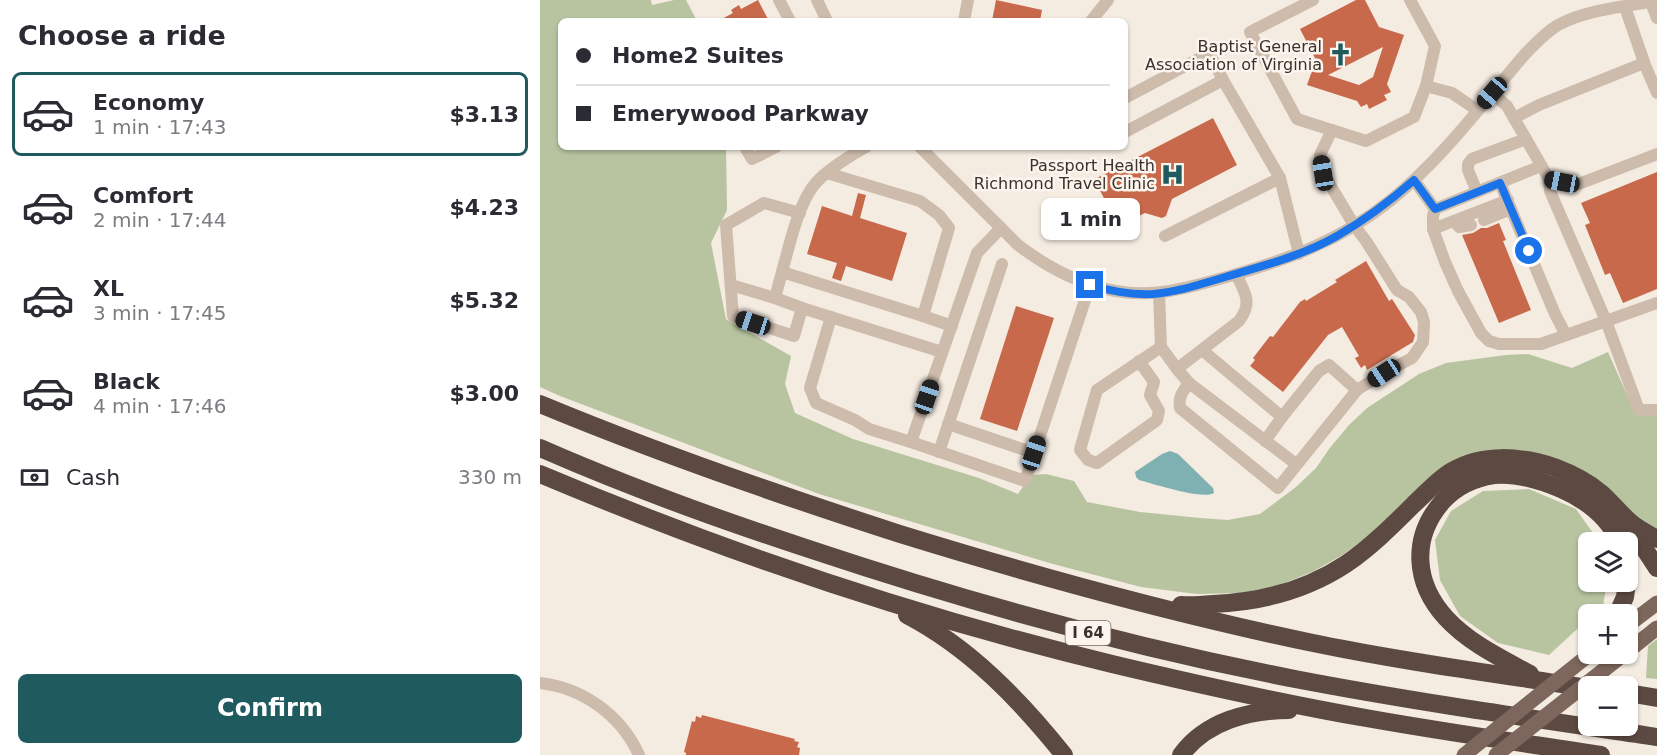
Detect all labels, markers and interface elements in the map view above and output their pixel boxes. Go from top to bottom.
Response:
text: Choose a ride [18,20,226,51]
place label: Baptist General Association of Virginia [1145,37,1322,74]
church icon: Baptist General Association of Virginia [1327,42,1353,68]
text: Home2 Suites [612,43,784,68]
car [1473,74,1511,112]
icon: car [21,87,75,141]
text: Economy [93,90,204,115]
text: Emerywood Parkway [612,101,869,126]
text: $3.13 [449,102,519,127]
text: 1 min · 17:43 [93,115,227,139]
car [1311,154,1335,192]
place label: Passport Health Richmond Travel Clinic [974,156,1155,193]
hospital icon: Passport Health Richmond Travel Clinic [1160,161,1186,187]
car [1543,170,1581,194]
icon: car [21,180,75,234]
text: Comfort [93,183,193,208]
text: $4.23 [449,195,519,220]
callout: 1 min [1040,198,1140,240]
text: 1 min [1059,207,1122,231]
text: 2 min · 17:44 [93,208,227,232]
route start [1515,237,1542,264]
route end [1076,271,1103,298]
icon: car [21,273,75,327]
text: XL [93,276,124,301]
text: $5.32 [449,288,519,313]
text: 3 min · 17:45 [93,301,227,325]
car [733,309,773,337]
car [1364,356,1404,390]
icon: car [21,366,75,420]
text: Black [93,369,160,394]
car [913,377,941,417]
text: $3.00 [449,381,519,406]
text: 4 min · 17:46 [93,394,227,418]
car [1020,433,1048,473]
icon: cash [18,461,51,494]
text: Cash [66,465,120,490]
text: 330 m [458,465,522,489]
map controls [1578,532,1638,736]
button: layers [1578,532,1638,592]
button: + [1578,604,1638,664]
road number: I 64 [1066,621,1110,645]
button: Confirm [18,674,522,743]
button: − [1578,676,1638,736]

